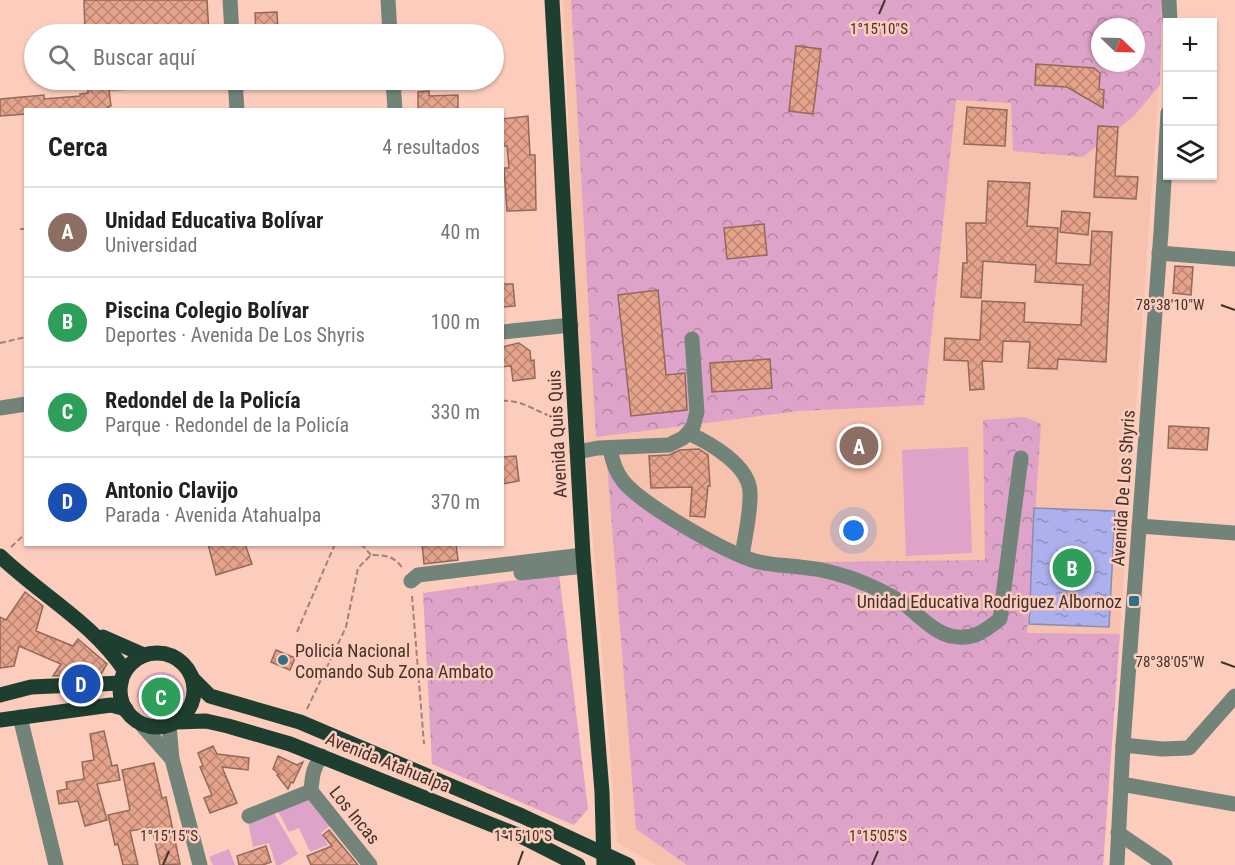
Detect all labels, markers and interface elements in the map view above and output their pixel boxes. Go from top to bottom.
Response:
north arrow [1091,18,1145,72]
map controls [1163,18,1217,180]
button: + [1163,18,1217,72]
text: 1°15'10"S [850,20,908,38]
search box [24,24,504,90]
icon: search [45,41,78,74]
text: Buscar aquí [93,45,196,70]
button: − [1163,72,1217,126]
button: layers [1163,126,1217,180]
text: Cerca [48,132,108,162]
text: 4 resultados [382,135,480,159]
text: Unidad Educativa Bolívar [105,208,323,233]
text: A [62,220,73,244]
text: 40 m [441,220,480,244]
text: Universidad [105,233,198,257]
text: 78°38'10"W [1136,296,1205,314]
text: Piscina Colegio Bolívar [105,298,309,323]
text: B [62,310,73,334]
text: 100 m [431,310,480,334]
text: Deportes · Avenida De Los Shyris [105,323,365,347]
street label: Avenida Quis Quis [543,369,571,499]
text: Redondel de la Policía [105,388,301,413]
text: C [62,400,73,424]
text: 330 m [431,400,480,424]
street label: Avenida De Los Shyris [1107,409,1139,567]
text: Parque · Redondel de la Policía [105,413,349,437]
pin: A [840,424,878,468]
text: Antonio Clavijo [105,478,238,503]
text: D [62,490,73,514]
text: 370 m [431,490,480,514]
text: Parada · Avenida Atahualpa [105,503,321,527]
your location [839,516,868,545]
pin: B [1052,546,1092,590]
place label: Unidad Educativa Rodriguez Albornoz [857,591,1122,612]
marker: Unidad Educativa Rodriguez Albornoz [1127,594,1141,608]
place label: Policia Nacional Comando Sub Zona Ambato [295,640,494,682]
marker: Policia Nacional Comando Sub Zona Ambato [276,653,290,667]
text: 78°38'05"W [1136,653,1205,671]
pin: D [62,662,100,706]
pin: C [142,674,180,720]
street label: Avenida Atahualpa [323,727,453,797]
street label: Los Incas [325,782,385,848]
text: 1°15'15"S [140,827,198,845]
text: 1°15'10"S [494,827,552,845]
text: 1°15'05"S [849,827,907,845]

